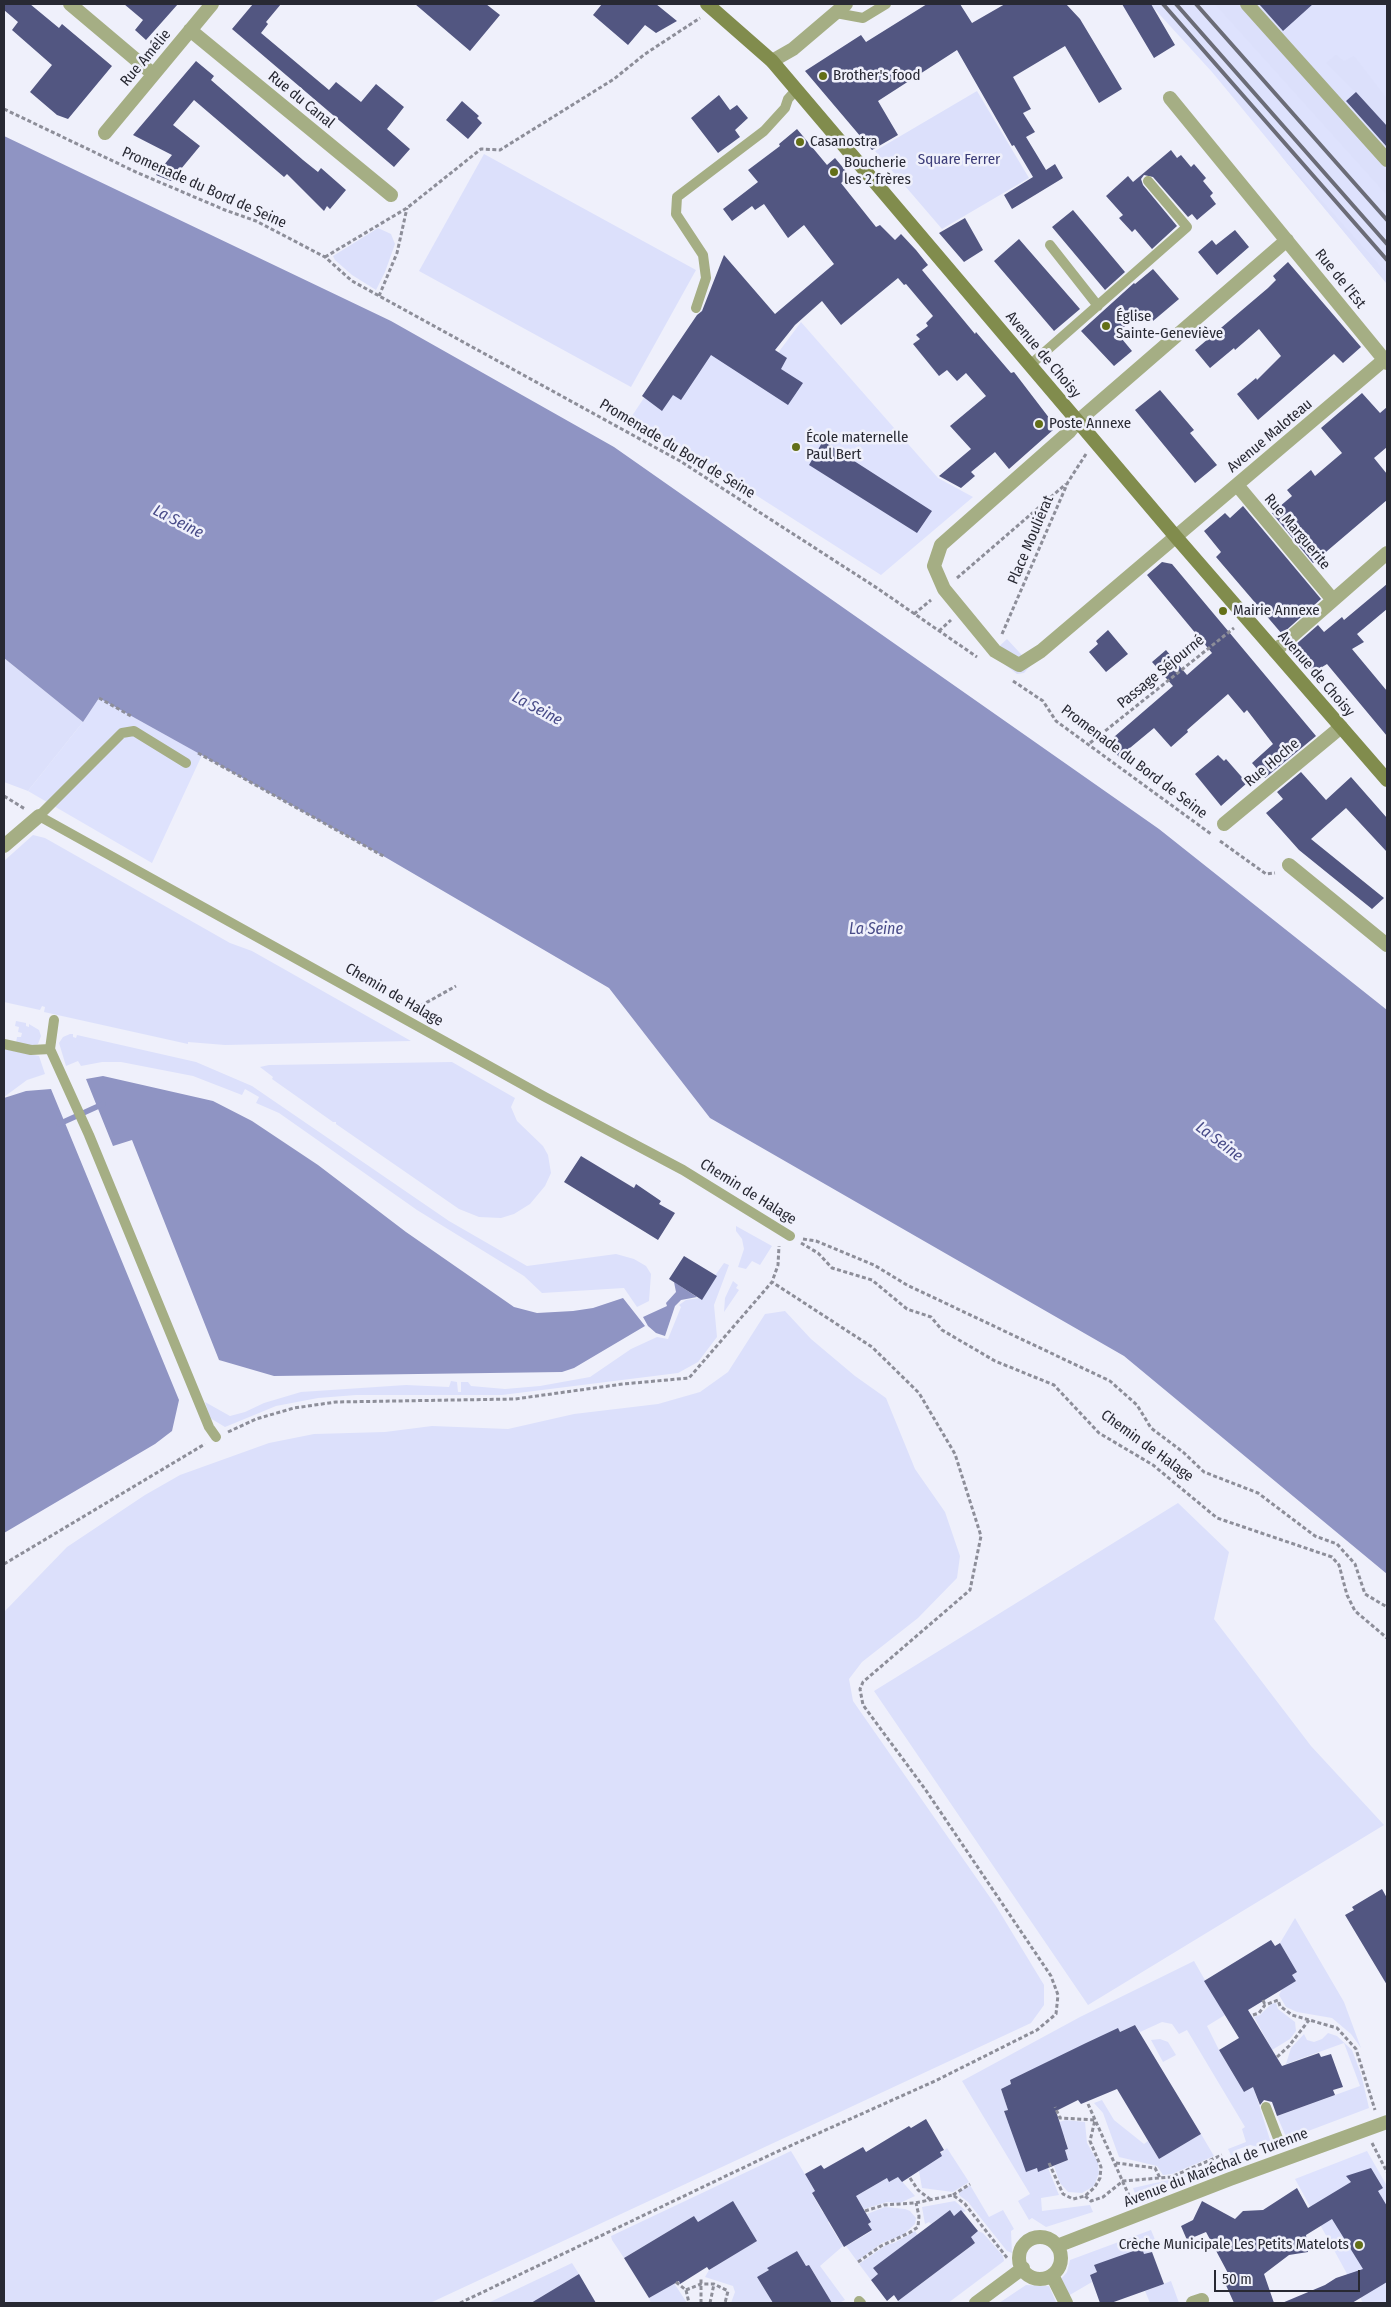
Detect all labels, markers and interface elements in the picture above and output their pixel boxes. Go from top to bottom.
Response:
street label: Rue Amélie [117,26,175,90]
place label: Brother's food [833,67,920,85]
street label: Rue du Canal [264,68,338,132]
marker: Brother's food [817,70,829,82]
place label: Casanostra [810,133,878,151]
marker: Casanostra [794,136,806,148]
street label: Promenade du Bord de Seine [119,144,289,232]
park label: Square Ferrer [918,151,1000,169]
place label: Boucherie les 2 frères [844,154,911,189]
marker: Boucherie les 2 frères [828,166,840,178]
street label: Rue de l'Est [1311,246,1369,312]
street label: Avenue de Choisy [1002,308,1084,402]
place label: Église Sainte-Geneviève [1116,308,1223,343]
marker: Église Sainte-Geneviève [1100,320,1112,332]
street label: Promenade du Bord de Seine [596,395,758,503]
street label: Avenue Maloteau [1224,395,1316,477]
place label: Poste Annexe [1049,415,1131,433]
marker: Poste Annexe [1033,418,1045,430]
place label: École maternelle Paul Bert [806,429,908,464]
marker: École maternelle Paul Bert [790,441,802,453]
street label: Rue Marguerite [1260,490,1334,574]
street label: Place Mouliérat [1004,493,1058,587]
water label: La Seine [150,501,206,543]
place label: Mairie Annexe [1233,602,1320,620]
marker: Mairie Annexe [1217,605,1229,617]
street label: Avenue de Choisy [1274,628,1358,720]
street label: Passage Séjourné [1114,631,1208,713]
water label: La Seine [509,688,565,730]
street label: Promenade du Bord de Seine [1057,701,1211,823]
street label: Rue Hoche [1241,735,1303,791]
water label: La Seine [849,920,903,940]
street label: Chemin de Halage [342,960,446,1030]
water label: La Seine [1192,1118,1246,1166]
street label: Chemin de Halage [697,1155,799,1229]
street label: Chemin de Halage [1097,1406,1197,1486]
street label: Avenue du Maréchal de Turenne [1121,2125,1311,2211]
place label: Crèche Municipale Les Petits Matelots [1119,2236,1349,2254]
marker: Crèche Municipale Les Petits Matelots [1353,2239,1365,2251]
scale bar [1216,2260,1362,2292]
text: 50 m [1222,2270,1252,2288]

